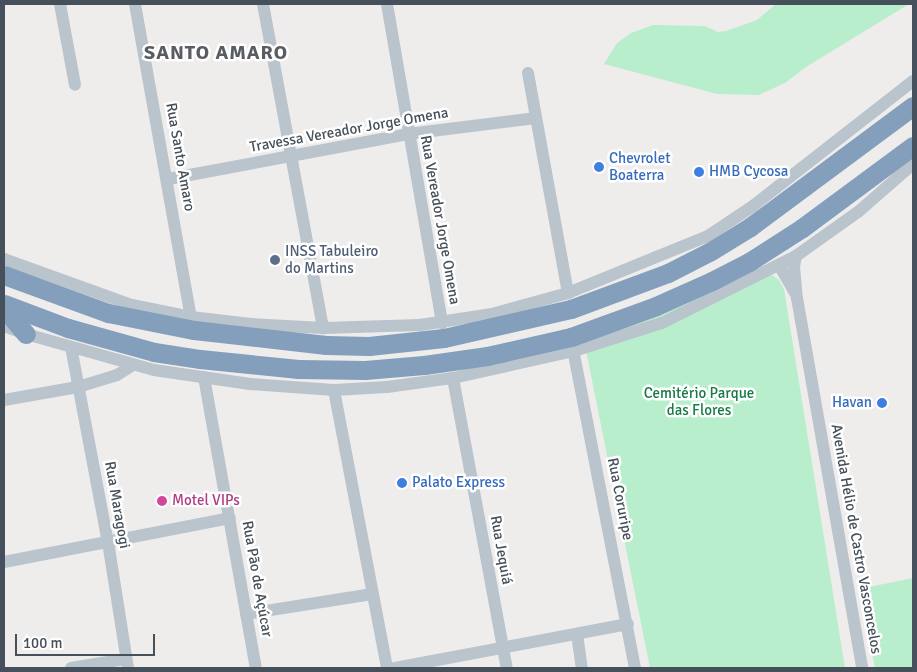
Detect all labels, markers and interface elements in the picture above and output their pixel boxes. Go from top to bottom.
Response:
district label: SANTO AMARO [143,40,289,64]
street label: Rua Santo Amaro [162,101,198,213]
street label: Travessa Vereador Jorge Omena [248,104,450,156]
street label: Rua Vereador Jorge Omena [416,134,464,306]
place label: Chevrolet Boaterra [609,149,670,184]
marker: Chevrolet Boaterra [593,161,605,173]
place label: HMB Cycosa [709,163,788,181]
marker: HMB Cycosa [693,166,705,178]
place label: INSS Tabuleiro do Martins [285,242,378,277]
marker: INSS Tabuleiro do Martins [269,254,281,266]
park label: Cemitério Parque das Flores [644,384,754,419]
place label: Havan [832,394,872,412]
marker: Havan [876,397,888,409]
street label: Avenida Hélio de Castro Vasconcelos [827,423,885,655]
street label: Rua Coruripe [603,456,637,542]
street label: Rua Maragogi [100,460,134,550]
place label: Palato Express [412,474,505,492]
marker: Palato Express [396,477,408,489]
place label: Motel VIPs [172,492,240,510]
marker: Motel VIPs [156,495,168,507]
street label: Rua Jequiá [486,514,516,586]
street label: Rua Pão de Açúcar [238,519,276,639]
scale bar [18,624,158,656]
text: 100 m [23,634,63,652]

